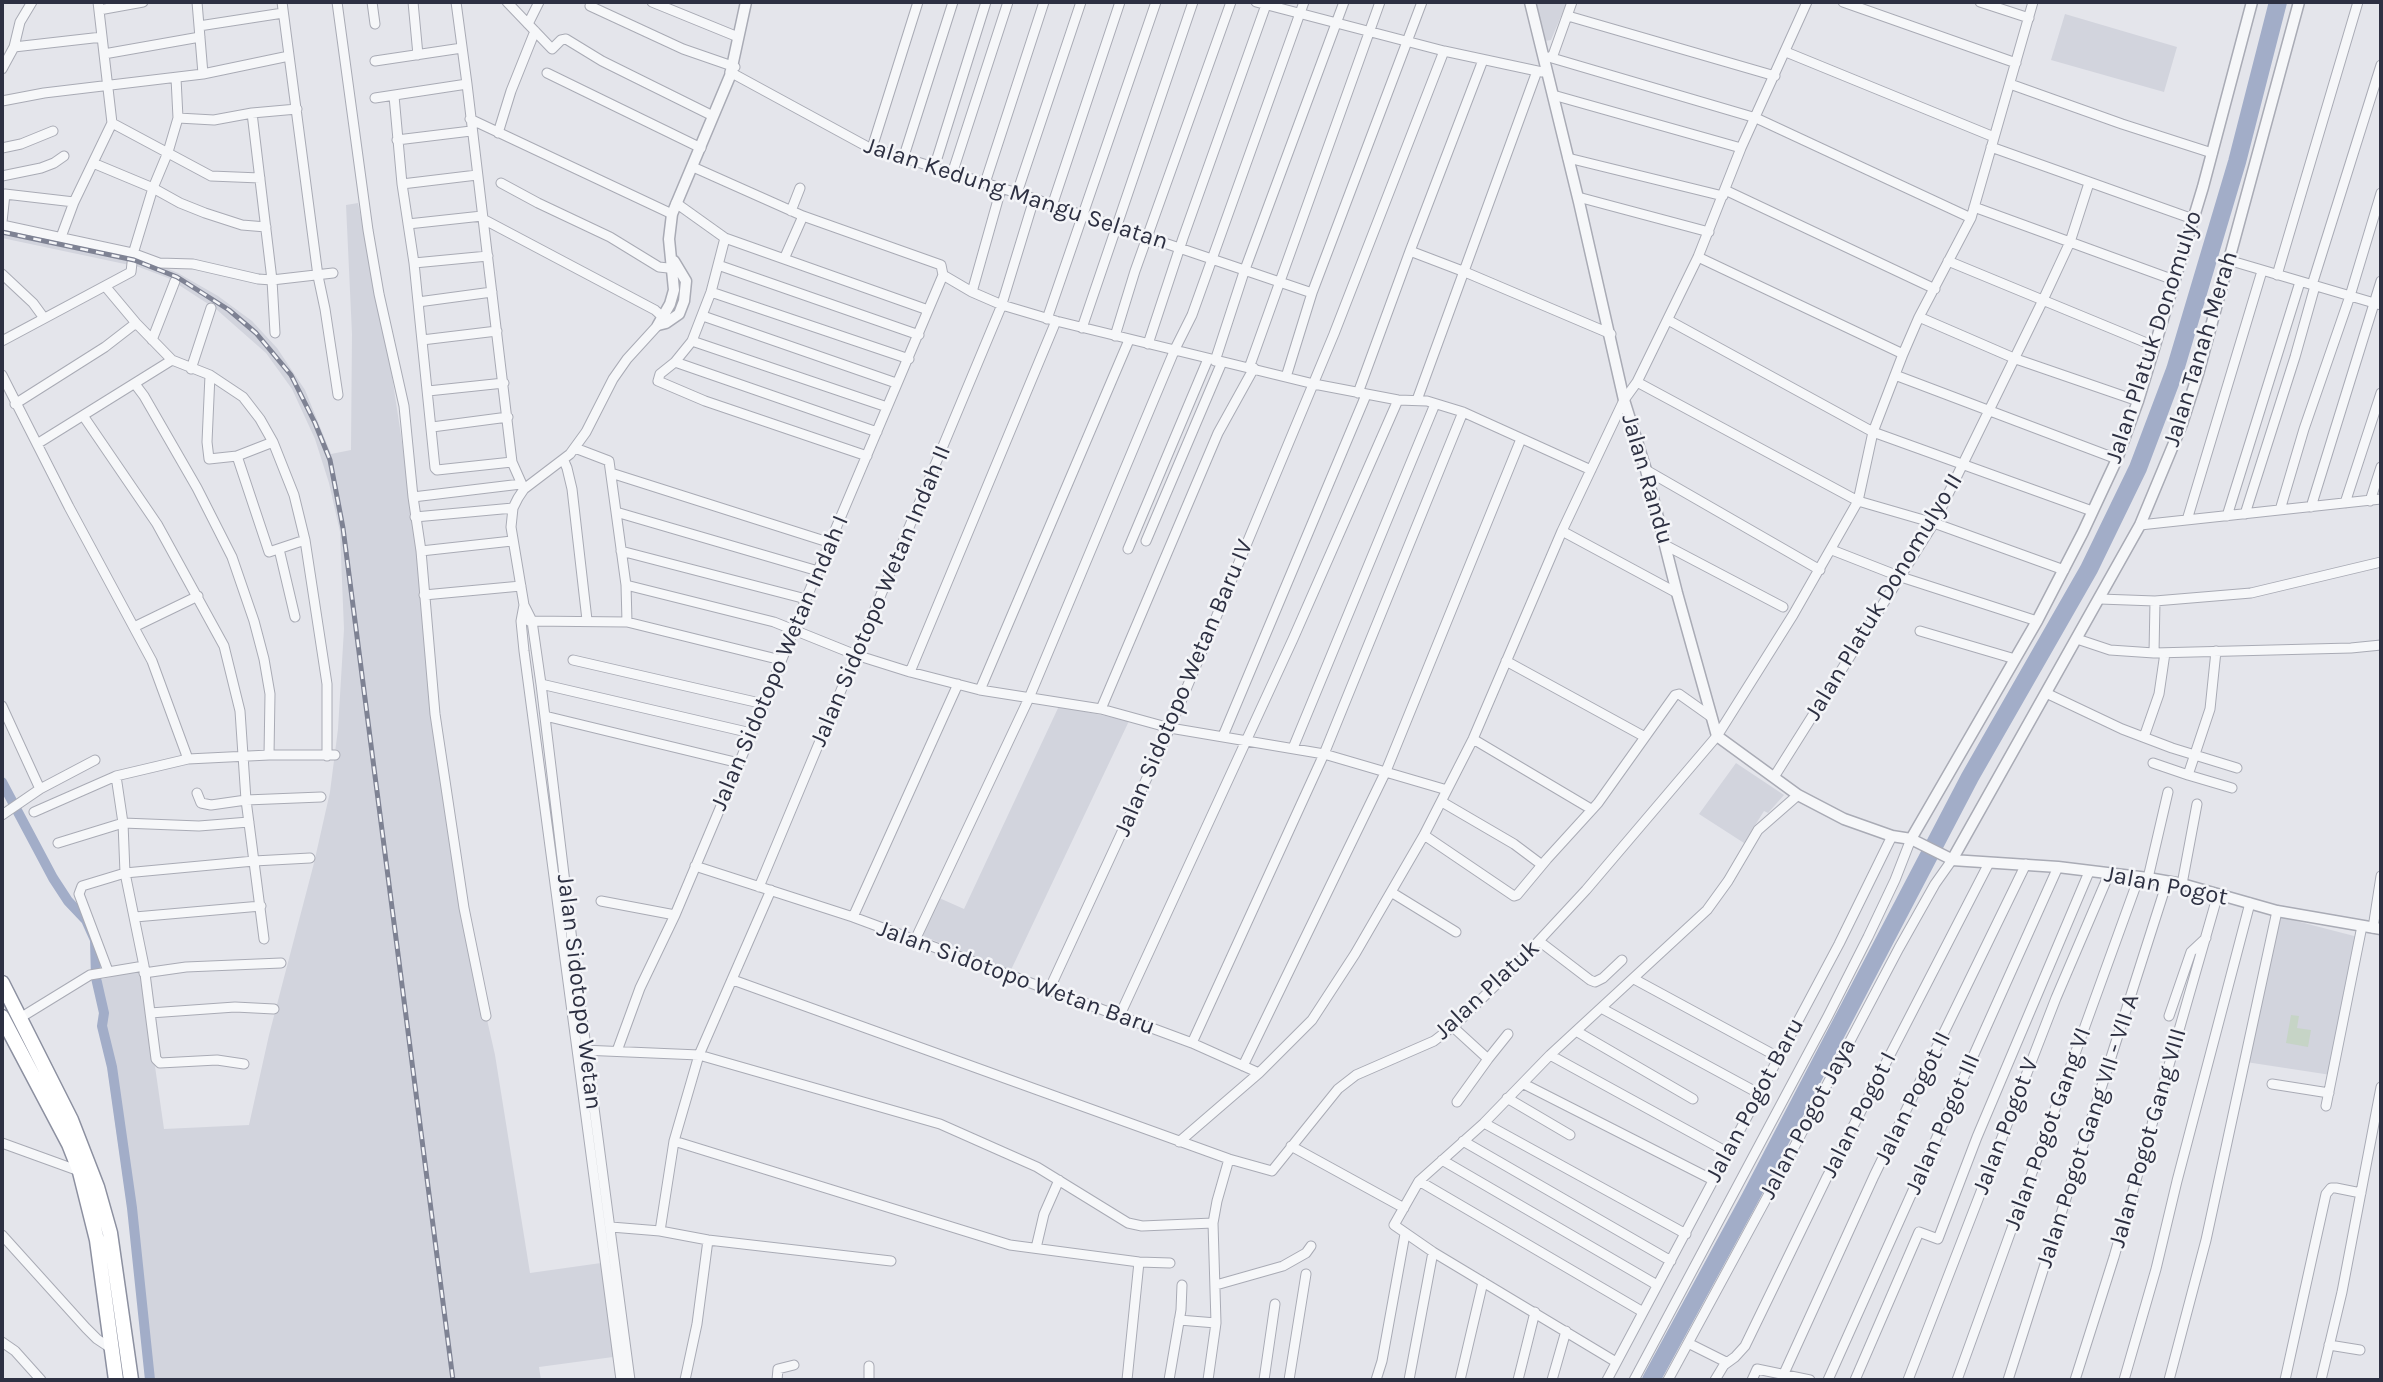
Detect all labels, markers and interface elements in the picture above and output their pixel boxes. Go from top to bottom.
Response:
street label: Jalan Kedung Mangu Selatan [860,131,1172,257]
street label: Jalan Platuk Donomulyo [2100,207,2208,467]
street label: Jalan Tanah Merah [2158,248,2244,450]
street label: Jalan Randu [1615,411,1679,547]
street label: Jalan Sidotopo Wetan Indah II [804,441,958,751]
street label: Jalan Platuk Donomulyo II [1799,468,1969,726]
street label: Jalan Sidotopo Wetan Indah I [705,511,855,815]
street label: Jalan Sidotopo Wetan Baru IV [1108,535,1260,841]
street label: Jalan Pogot [2102,860,2230,912]
street label: Jalan Sidotopo Wetan [550,873,608,1111]
street label: Jalan Sidotopo Wetan Baru [873,914,1159,1042]
street label: Jalan Platuk [1428,934,1546,1046]
street label: Jalan Pogot Gang VII - VII A [2030,990,2146,1272]
street label: Jalan Pogot Baru [1700,1013,1810,1187]
street label: Jalan Pogot Gang VI [1998,1024,2098,1234]
street label: Jalan Pogot Gang VIII [2103,1025,2193,1251]
street label: Jalan Pogot II [1868,1027,1958,1169]
street label: Jalan Pogot Jaya [1753,1034,1863,1204]
street label: Jalan Pogot I [1815,1047,1903,1183]
street label: Jalan Pogot III [1899,1049,1987,1199]
street label: Jalan Pogot V [1967,1053,2045,1199]

